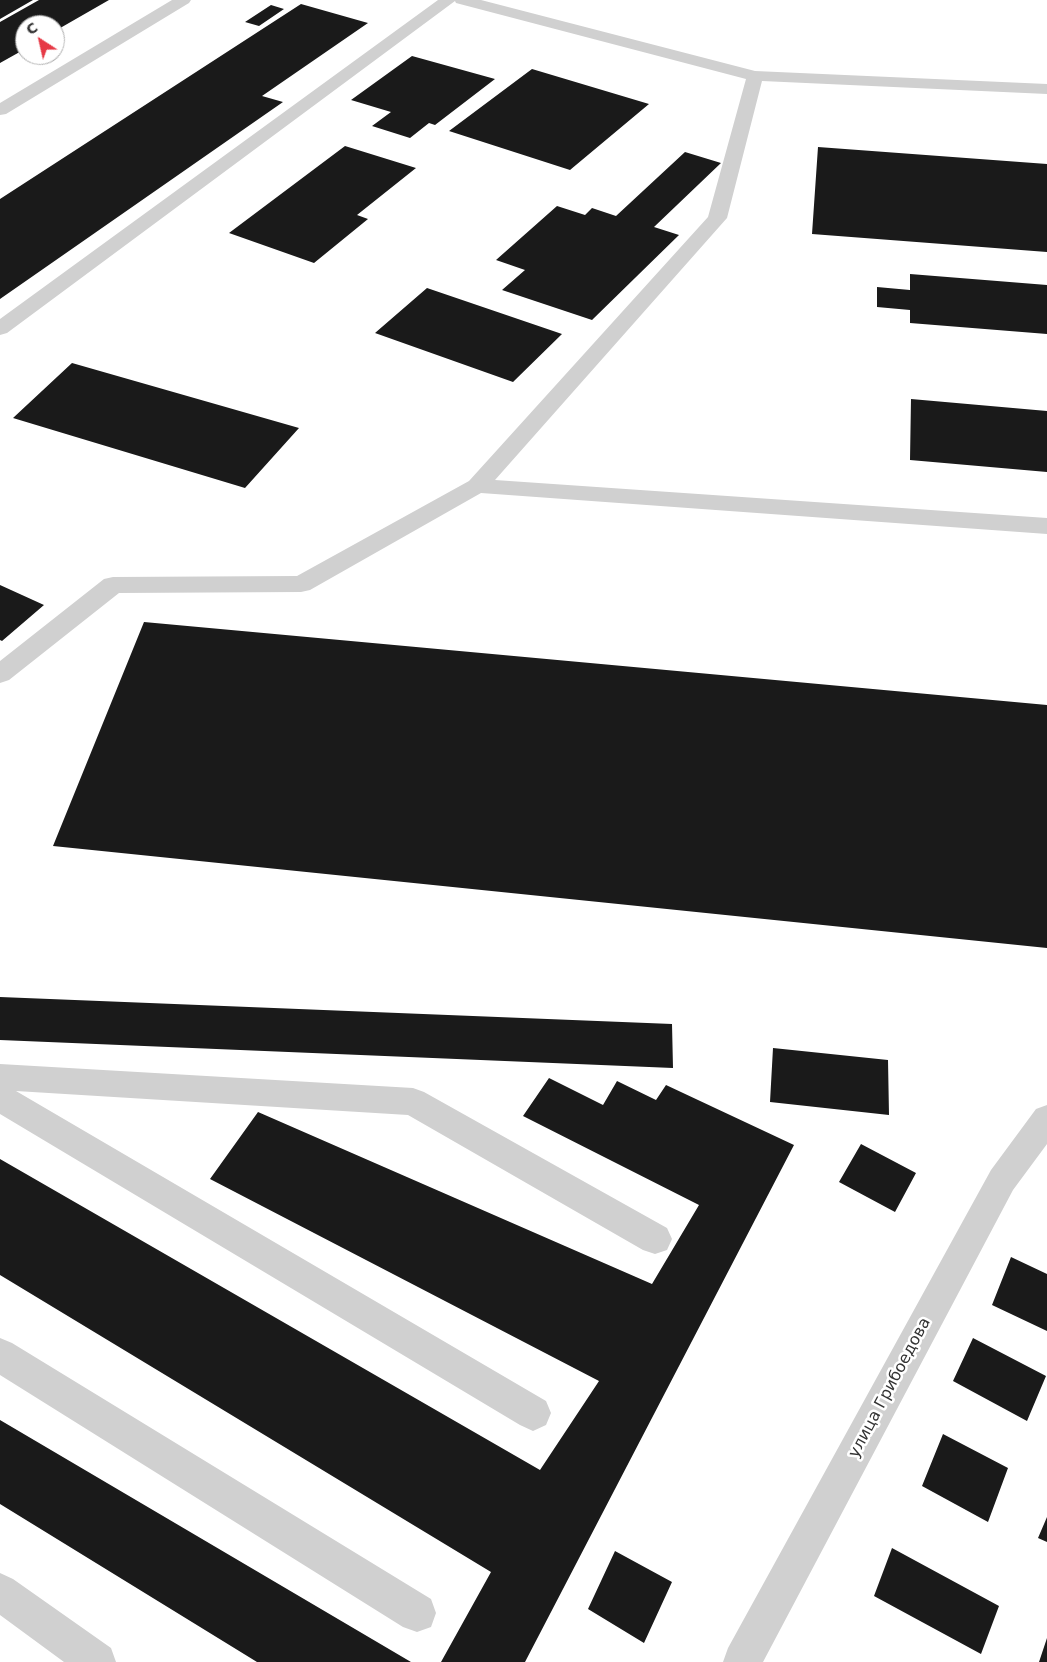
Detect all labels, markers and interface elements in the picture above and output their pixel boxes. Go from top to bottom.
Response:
north arrow [15,15,65,65]
text: С [23,19,41,38]
street label: улица Грибоедова [845,1315,935,1461]

